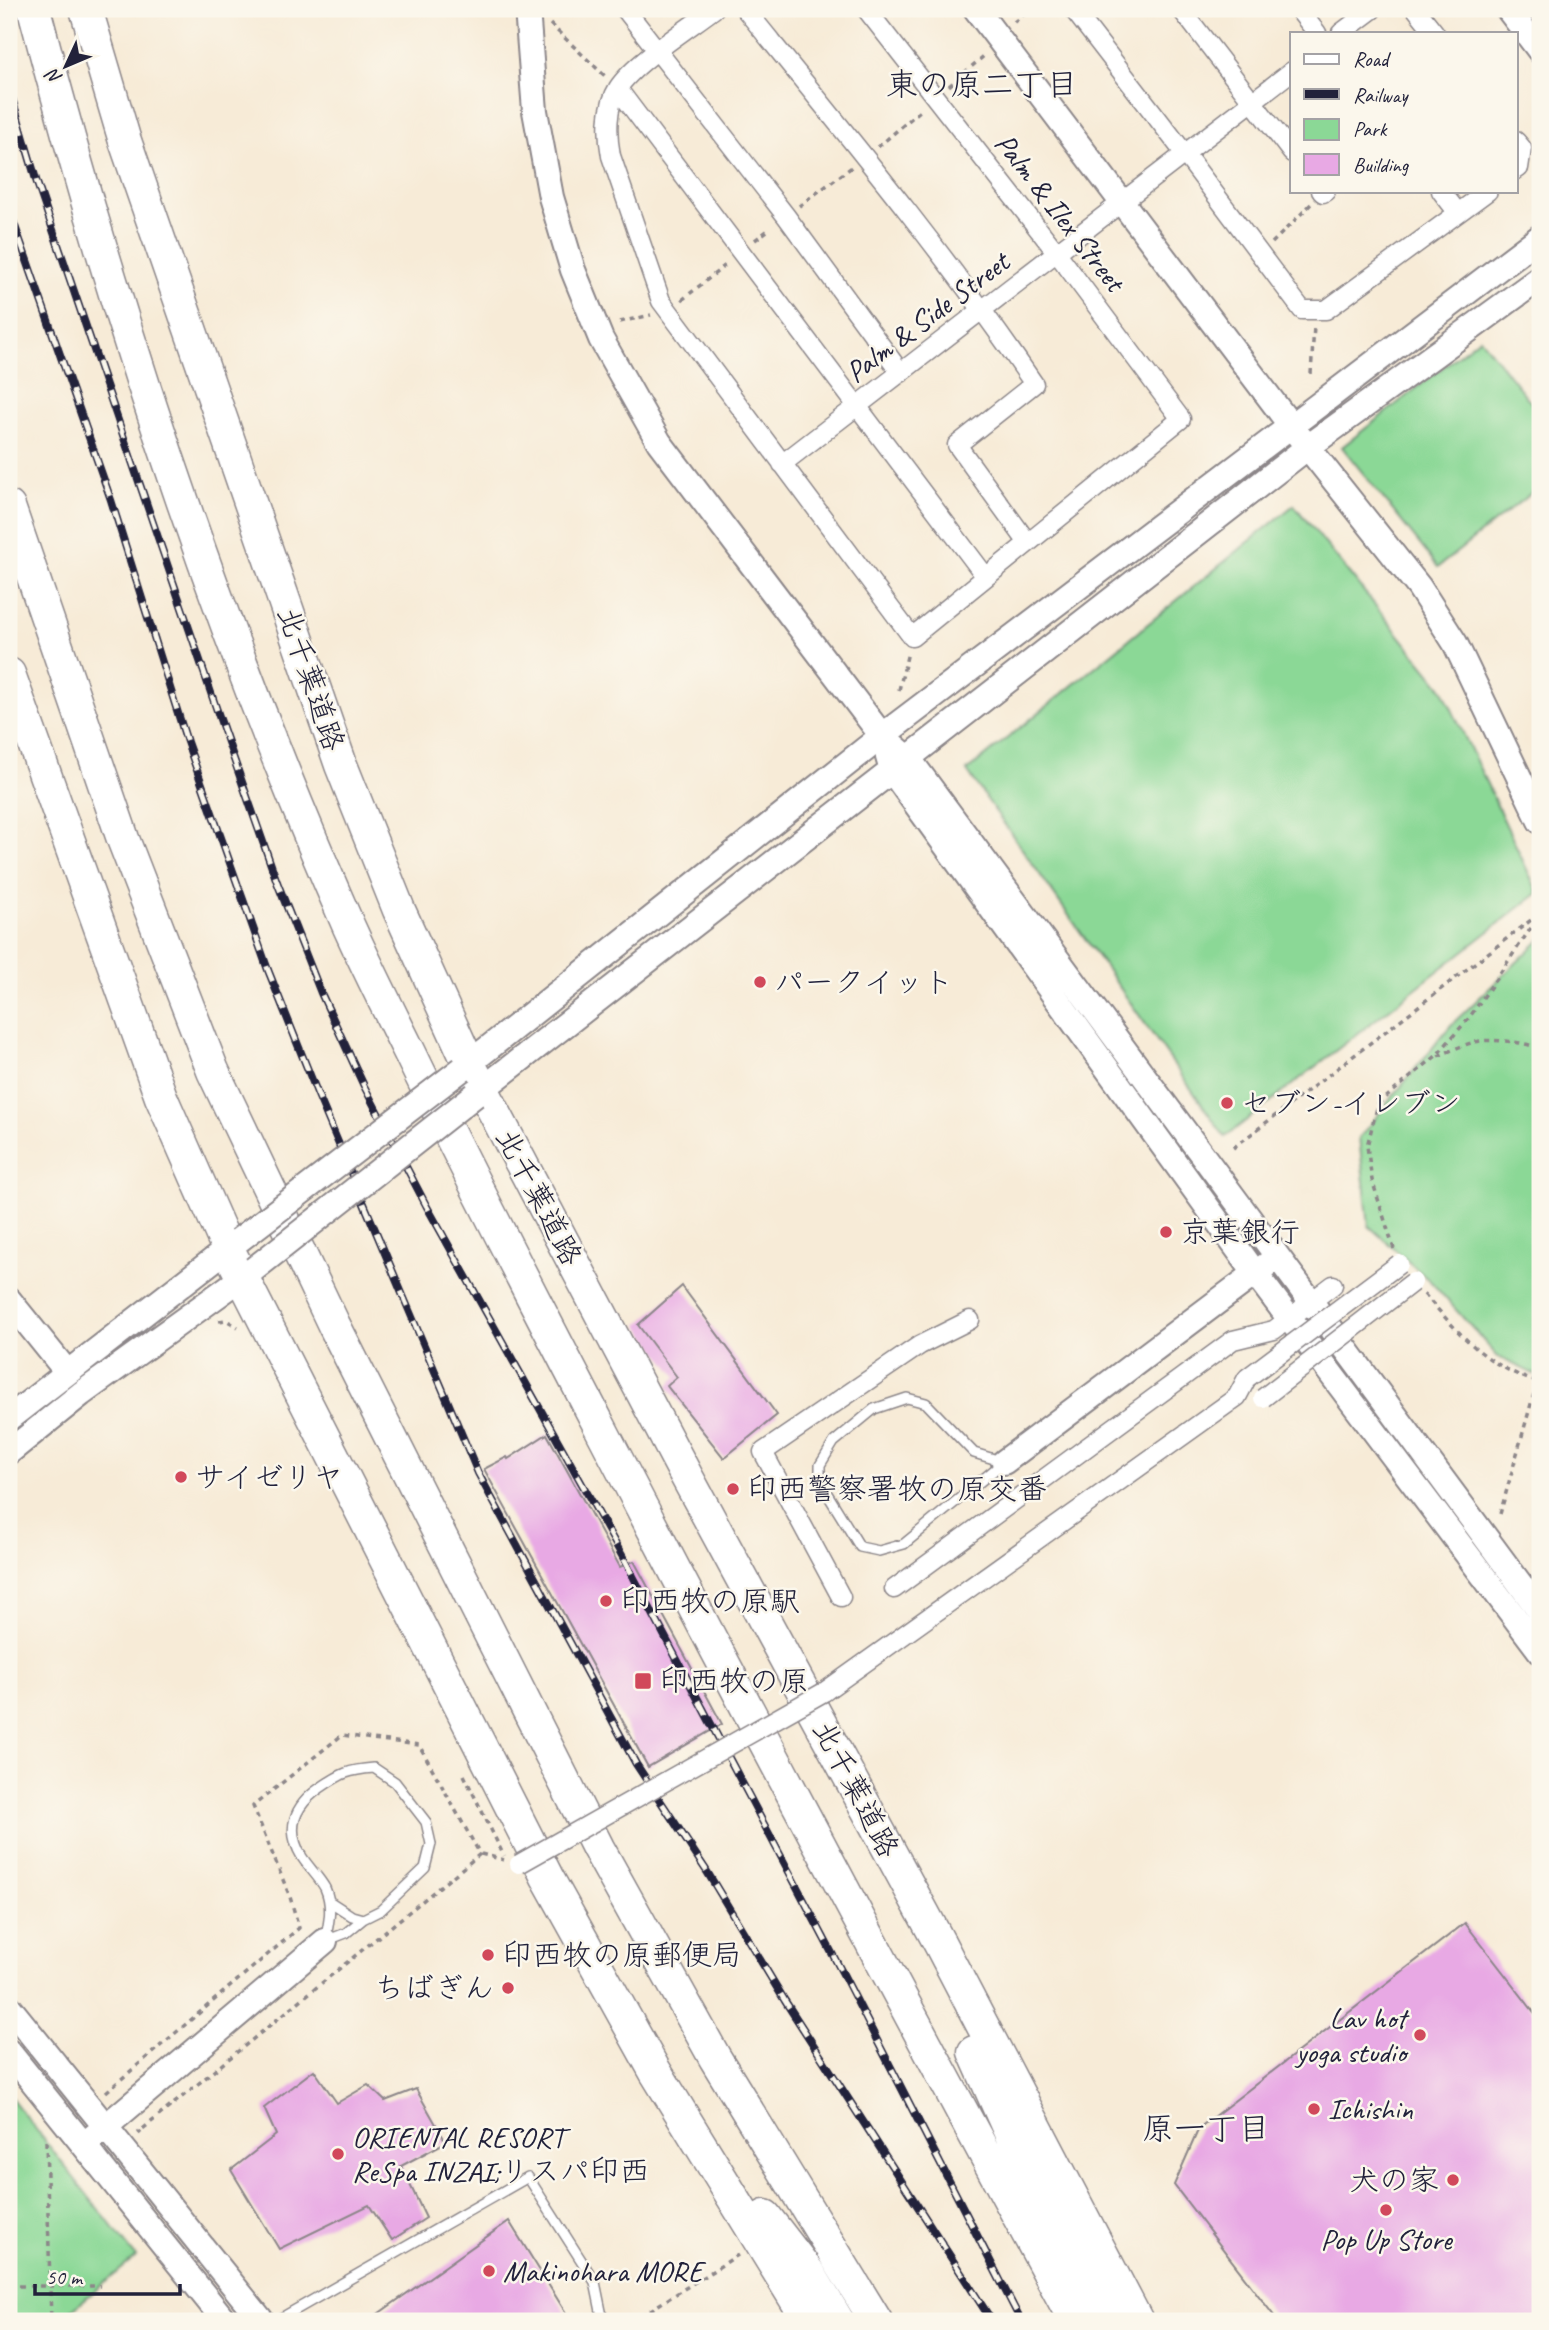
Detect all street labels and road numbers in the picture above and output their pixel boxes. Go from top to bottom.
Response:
street label: Palm & Ilex Street [986,125,1135,301]
street label: Palm & Side Street [838,241,1019,391]
street label: 北千葉道路 [269,602,353,756]
street label: 北千葉道路 [487,1122,591,1272]
street label: 北千葉道路 [804,1714,908,1864]

